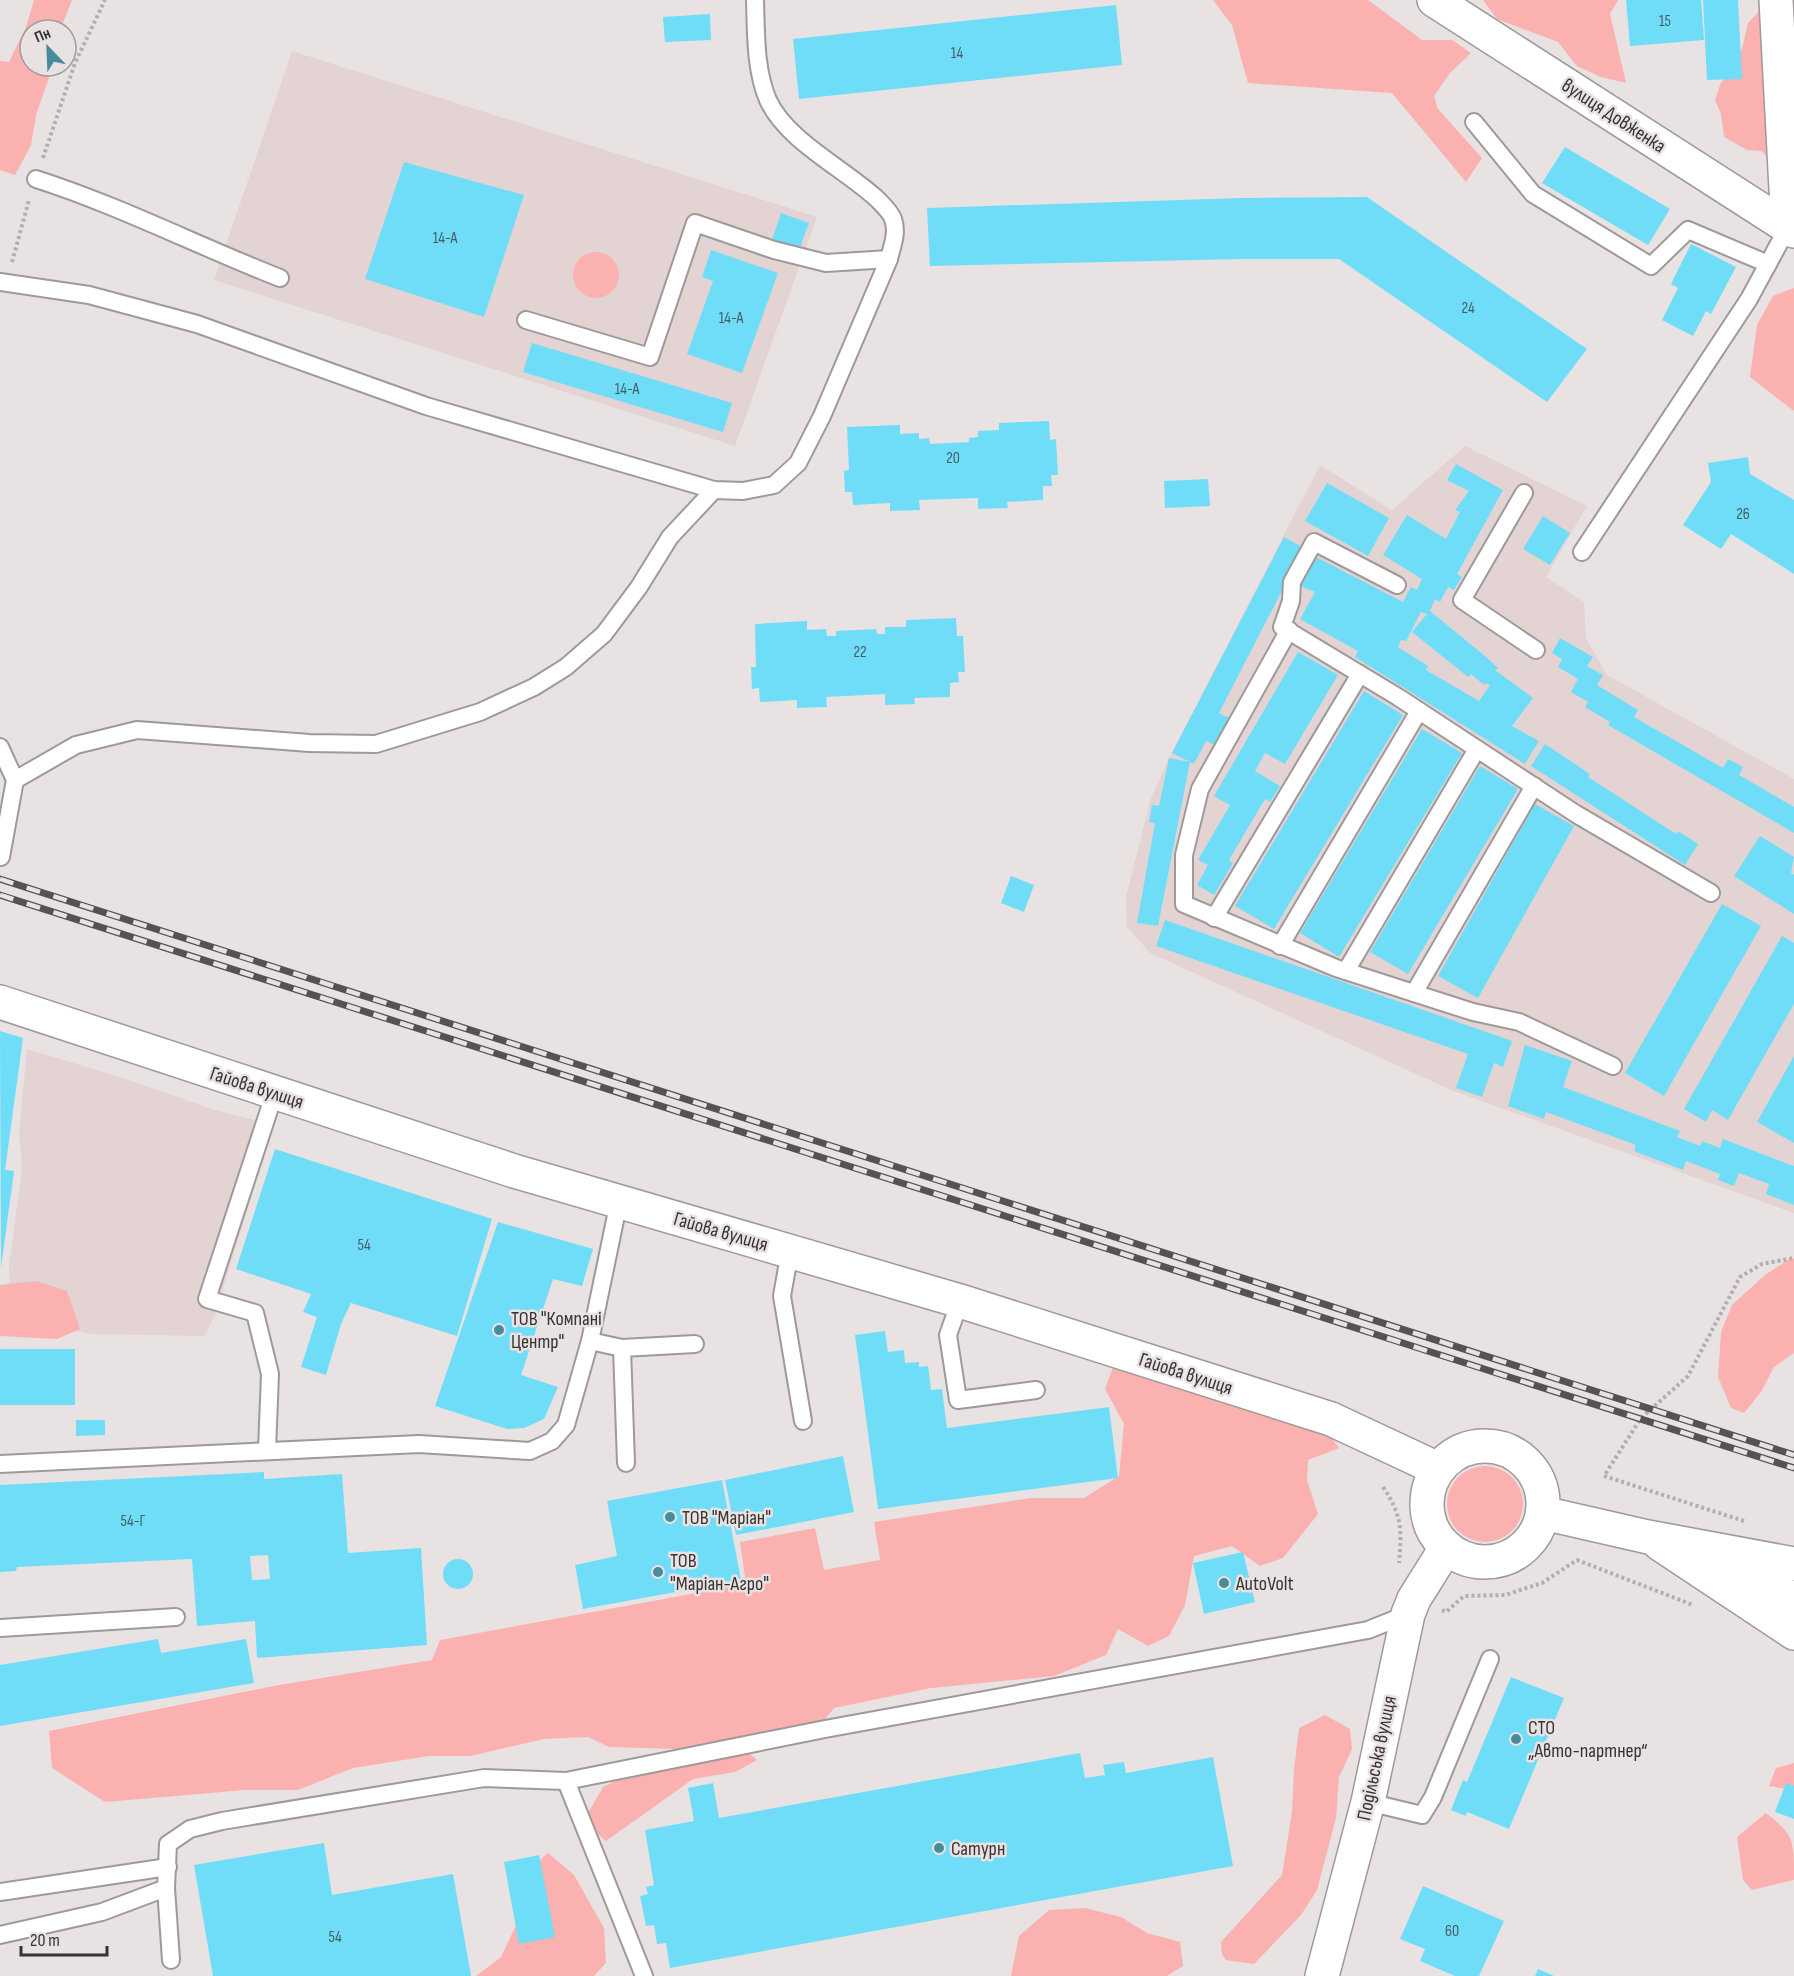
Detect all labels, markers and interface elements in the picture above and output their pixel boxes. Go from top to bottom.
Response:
house number: 15 [1659,12,1671,31]
north arrow [18,18,78,78]
text: Пн [32,24,54,47]
house number: 14 [951,44,963,63]
street label: вулиця Довженка [1557,73,1670,158]
house number: 14-А [433,229,457,248]
house number: 24 [1461,299,1475,318]
house number: 14-А [719,309,743,328]
house number: 14-А [615,380,639,399]
house number: 20 [946,449,960,468]
house number: 26 [1736,505,1750,524]
house number: 22 [853,643,867,662]
street label: Гайова вулиця [207,1062,307,1114]
street label: Гайова вулиця [671,1207,771,1257]
house number: 54 [357,1236,371,1255]
place label: ТОВ "Компані Центр" [511,1307,602,1354]
marker: ТОВ "Компані Центр" [492,1323,506,1337]
street label: Гайова вулиця [1136,1348,1236,1400]
place label: ТОВ "Маріан" [682,1506,771,1530]
marker: ТОВ "Маріан" [663,1510,677,1524]
house number: 54-Г [121,1512,146,1531]
place label: ТОВ "Маріан-Агро" [670,1549,769,1596]
marker: ТОВ "Маріан-Агро" [651,1565,665,1579]
place label: AutoVolt [1235,1572,1294,1596]
marker: AutoVolt [1217,1576,1231,1590]
street label: Подільська вулиця [1352,1694,1402,1823]
place label: СТО „Авто-партнер“ [1528,1716,1647,1763]
marker: СТО „Авто-партнер“ [1509,1732,1523,1746]
place label: Сатурн [951,1837,1005,1861]
marker: Сатурн [932,1841,946,1855]
scale bar [21,1919,106,1957]
house number: 60 [1445,1922,1459,1941]
house number: 54 [328,1928,342,1947]
text: 20 m [30,1930,60,1951]

